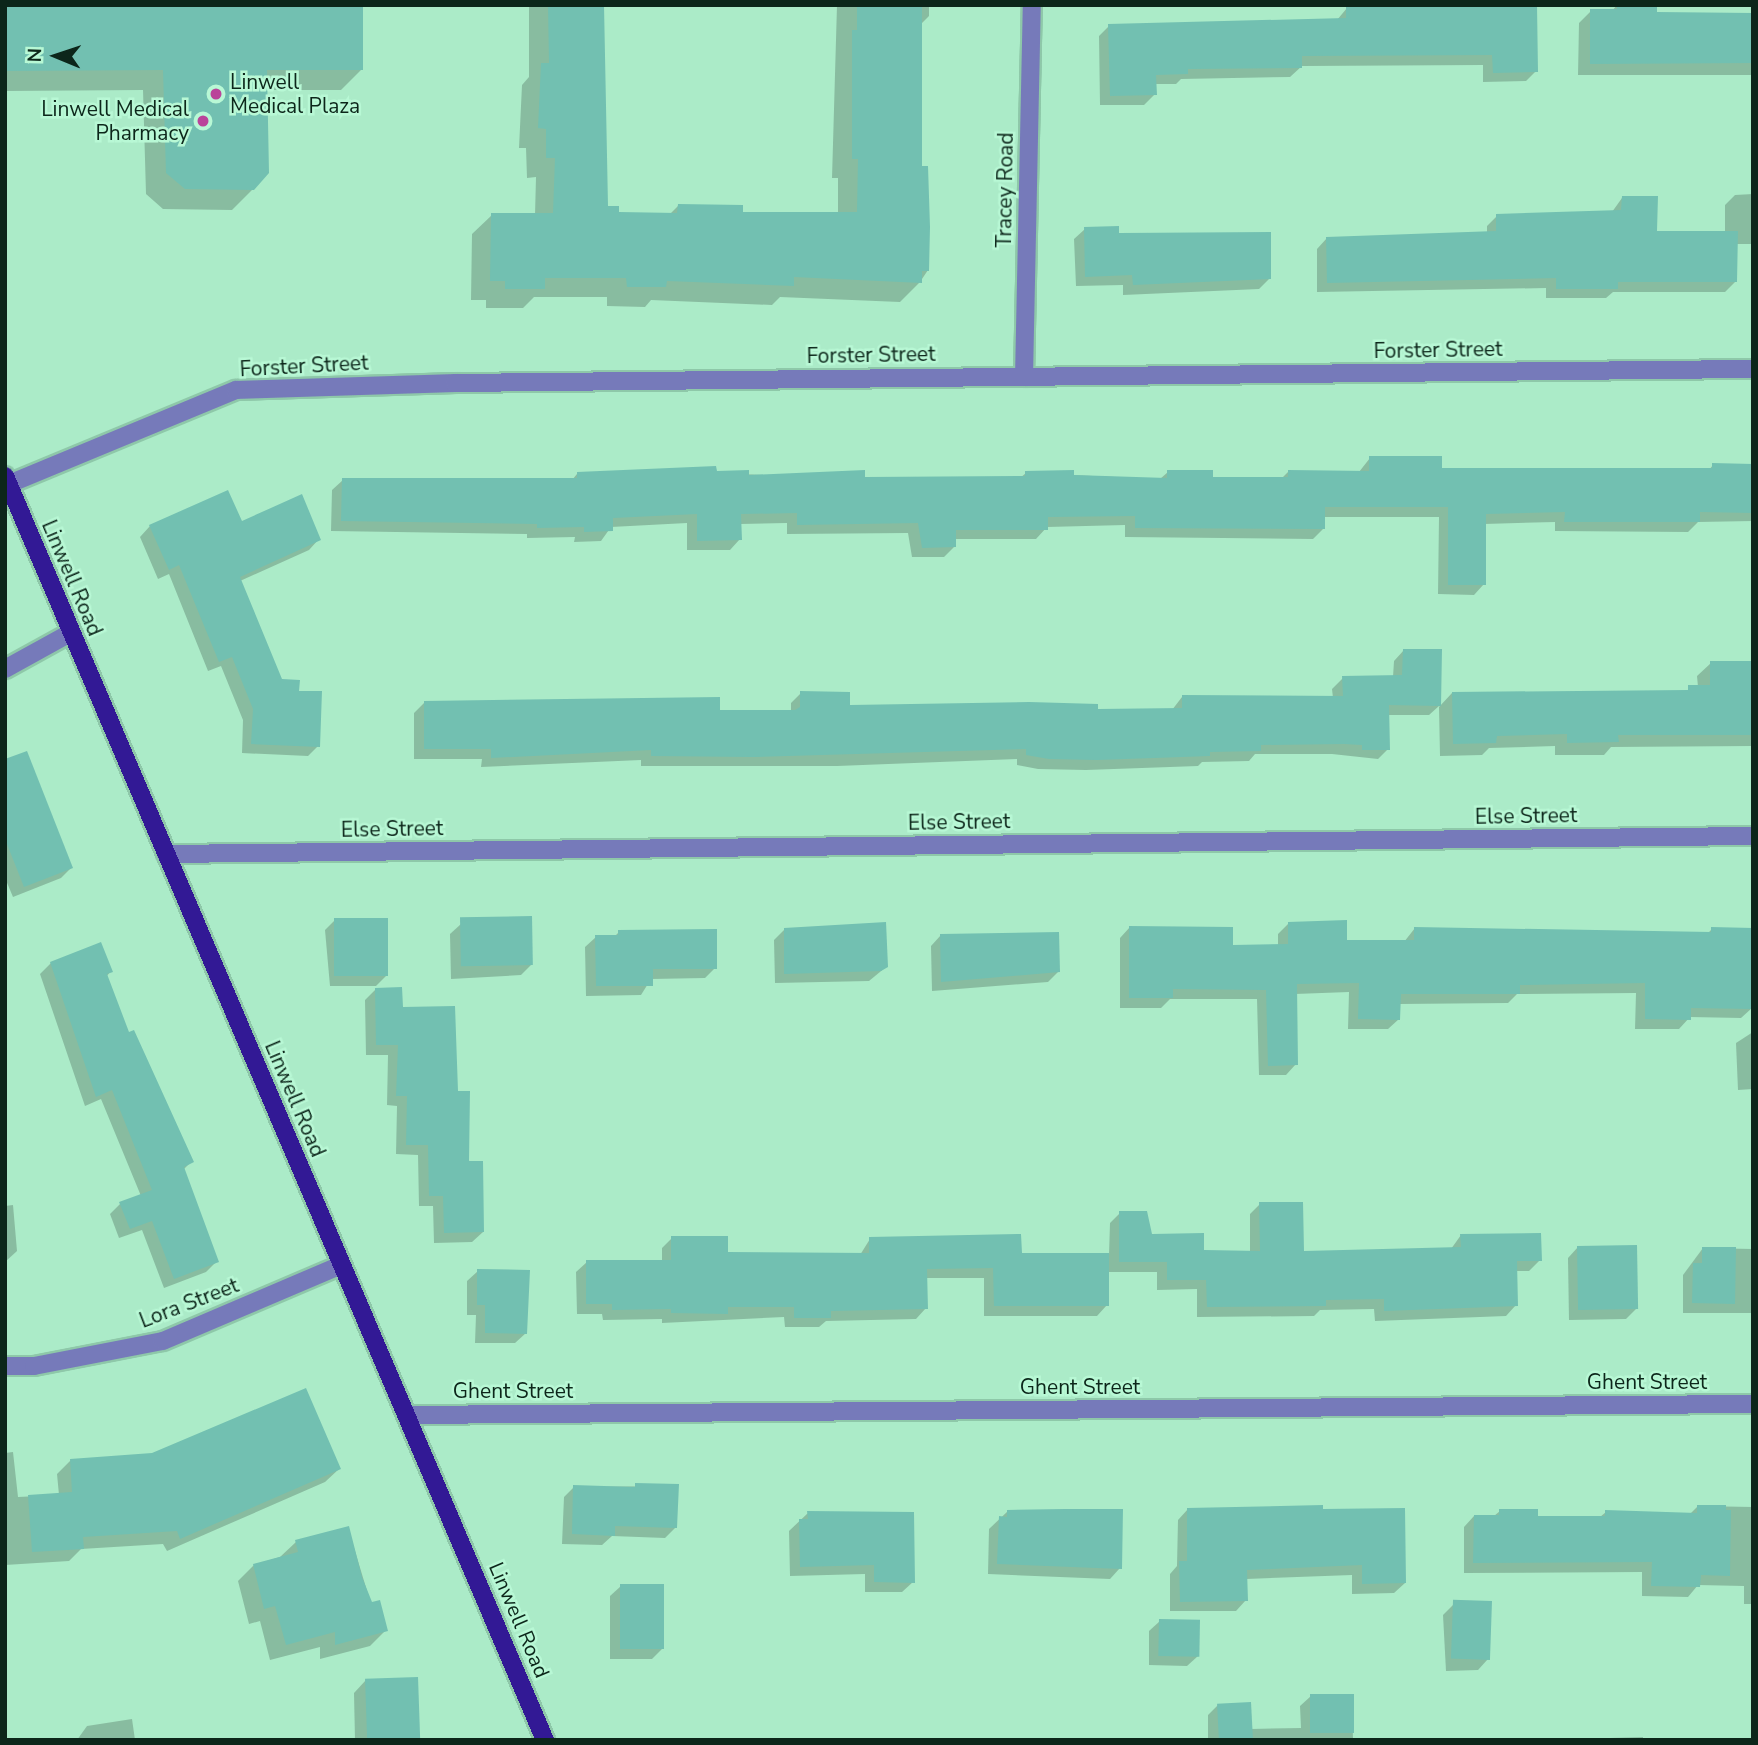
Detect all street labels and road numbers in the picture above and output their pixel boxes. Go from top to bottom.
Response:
street label: Tracey Road [991,132,1019,248]
street label: Forster Street [1373,336,1503,364]
street label: Forster Street [806,341,936,369]
street label: Forster Street [239,350,369,382]
street label: Linwell Road [36,516,108,640]
street label: Else Street [1475,803,1577,829]
street label: Else Street [908,809,1010,835]
street label: Else Street [341,816,443,842]
street label: Linwell Road [259,1037,331,1161]
street label: Lora Street [136,1273,242,1333]
street label: Ghent Street [1587,1369,1707,1395]
street label: Ghent Street [1020,1374,1140,1400]
street label: Ghent Street [453,1378,573,1404]
street label: Linwell Road [483,1558,555,1682]

